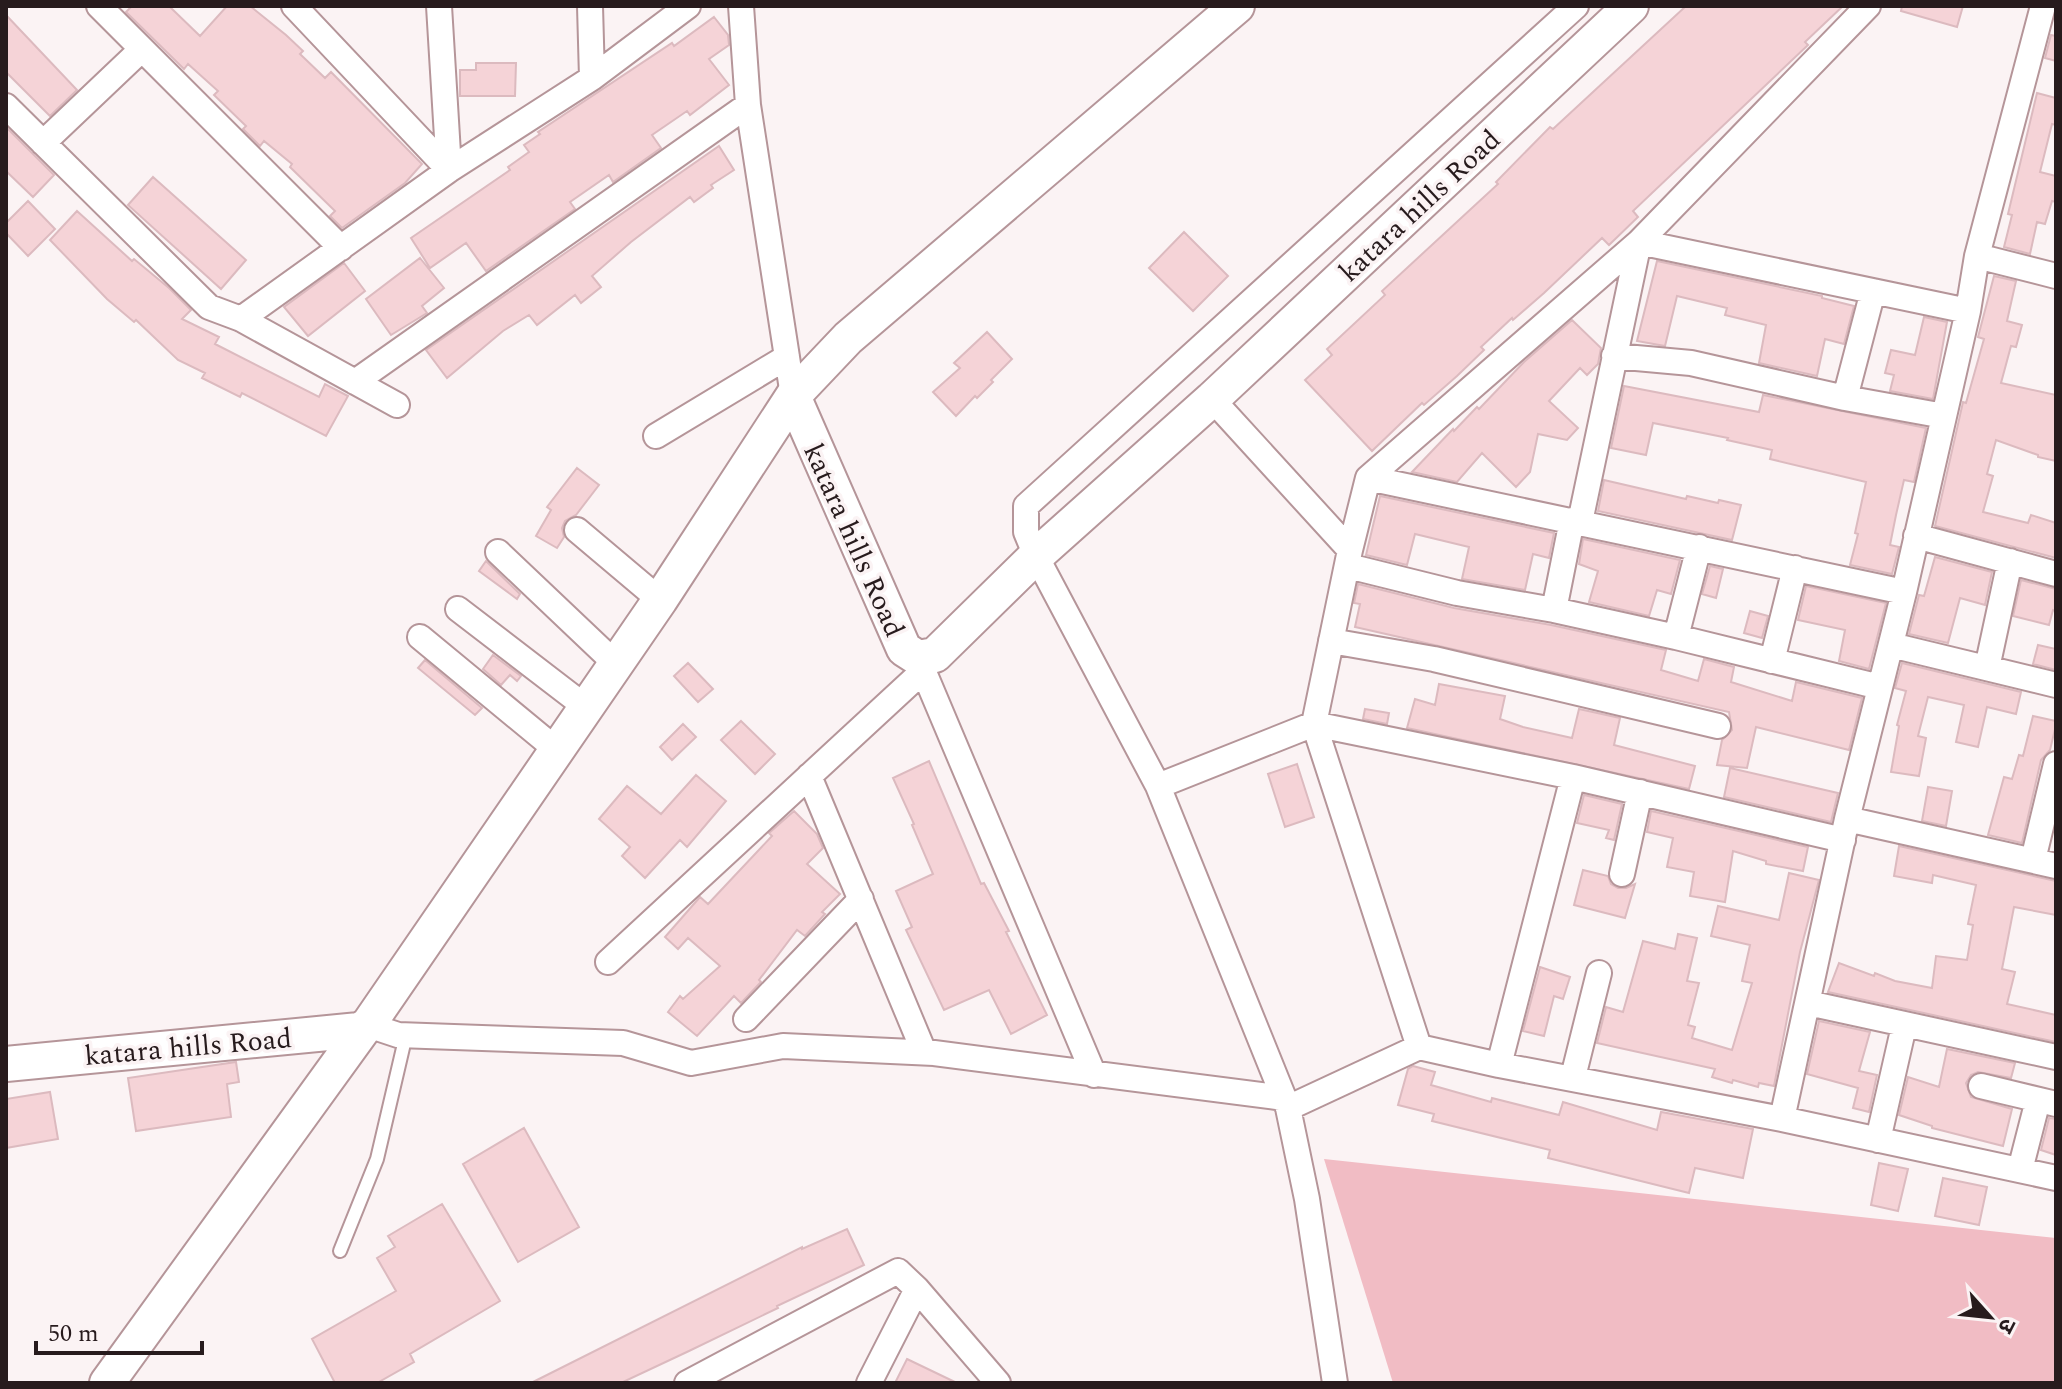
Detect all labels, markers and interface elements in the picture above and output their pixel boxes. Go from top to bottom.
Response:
street label: katara hills Road [1329,119,1511,293]
street label: katara hills Road [792,437,916,644]
street label: katara hills Road [83,1017,294,1078]
north arrow [1950,1277,2030,1357]
scale bar [36,1305,202,1355]
text: उ [1988,1312,2024,1340]
text: 50 m [48,1316,99,1352]

